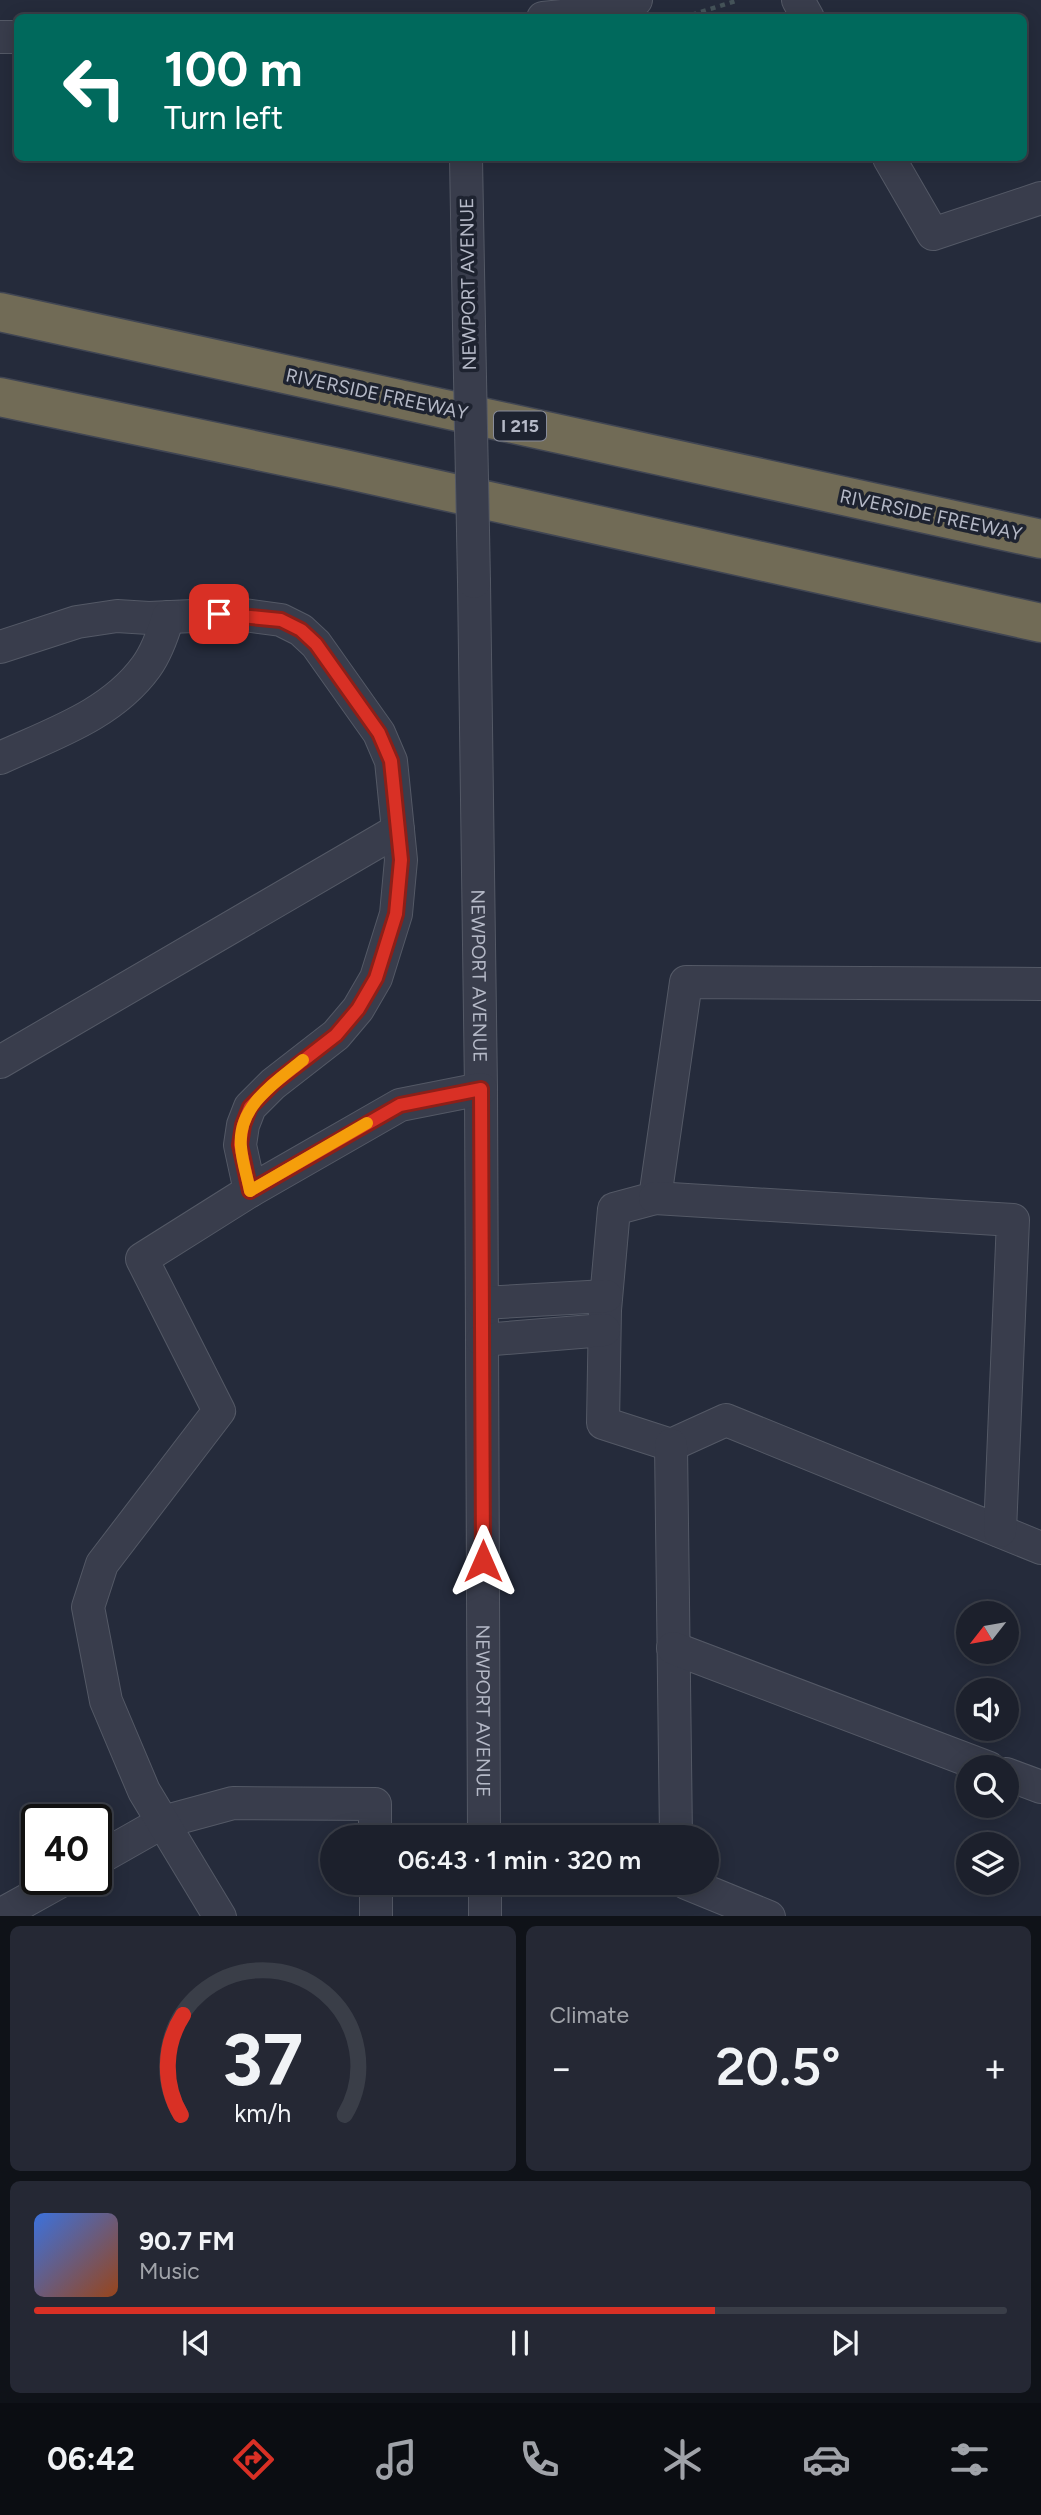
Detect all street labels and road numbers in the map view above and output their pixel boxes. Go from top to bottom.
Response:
street label: NEWPORT AVENUE [455,197,481,371]
street label: RIVERSIDE FREEWAY [284,363,471,425]
road number: I 215 [494,412,546,440]
street label: RIVERSIDE FREEWAY [838,484,1025,546]
street label: NEWPORT AVENUE [467,889,492,1063]
street label: NEWPORT AVENUE [472,1624,495,1797]

